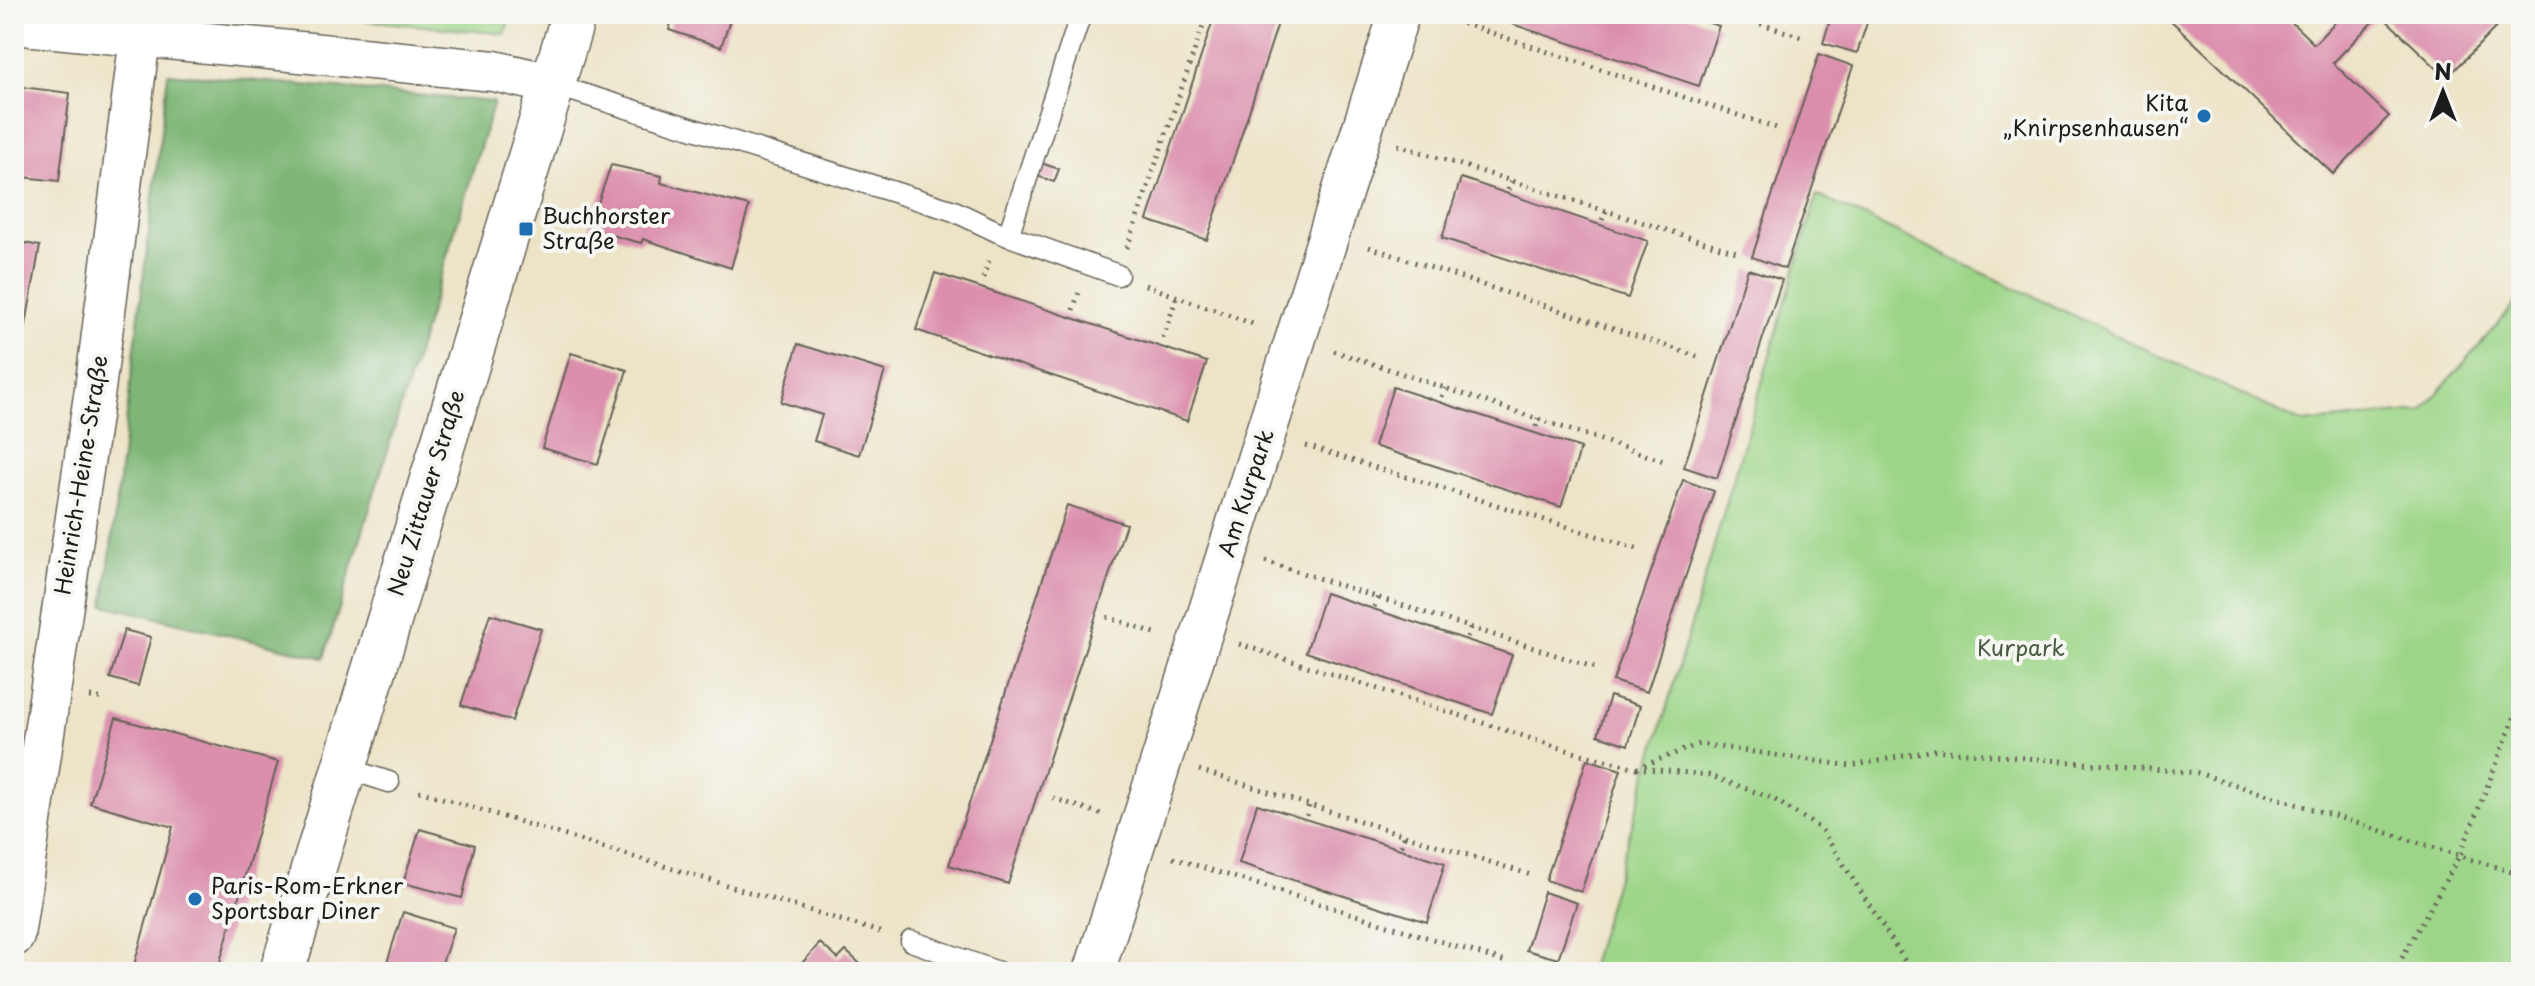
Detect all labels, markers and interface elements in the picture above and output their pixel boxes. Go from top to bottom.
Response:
north arrow [2403,52,2483,132]
text: N [2434,54,2452,87]
place label: Kita „Knirpsenhausen“ [2004,85,2188,143]
marker: Kita „Knirpsenhausen“ [2195,107,2213,125]
place label: Buchhorster Straße [542,198,671,256]
marker: Buchhorster Straße [517,220,535,238]
street label: Heinrich-Heine-Straße [44,353,115,597]
street label: Neu Zittauer Straße [378,385,472,600]
street label: Am Kurpark [1208,424,1281,561]
park label: Kurpark [1977,630,2065,663]
place label: Paris-Rom-Erkner Sportsbar Diner [211,868,404,926]
marker: Paris-Rom-Erkner Sportsbar Diner [186,890,204,908]

